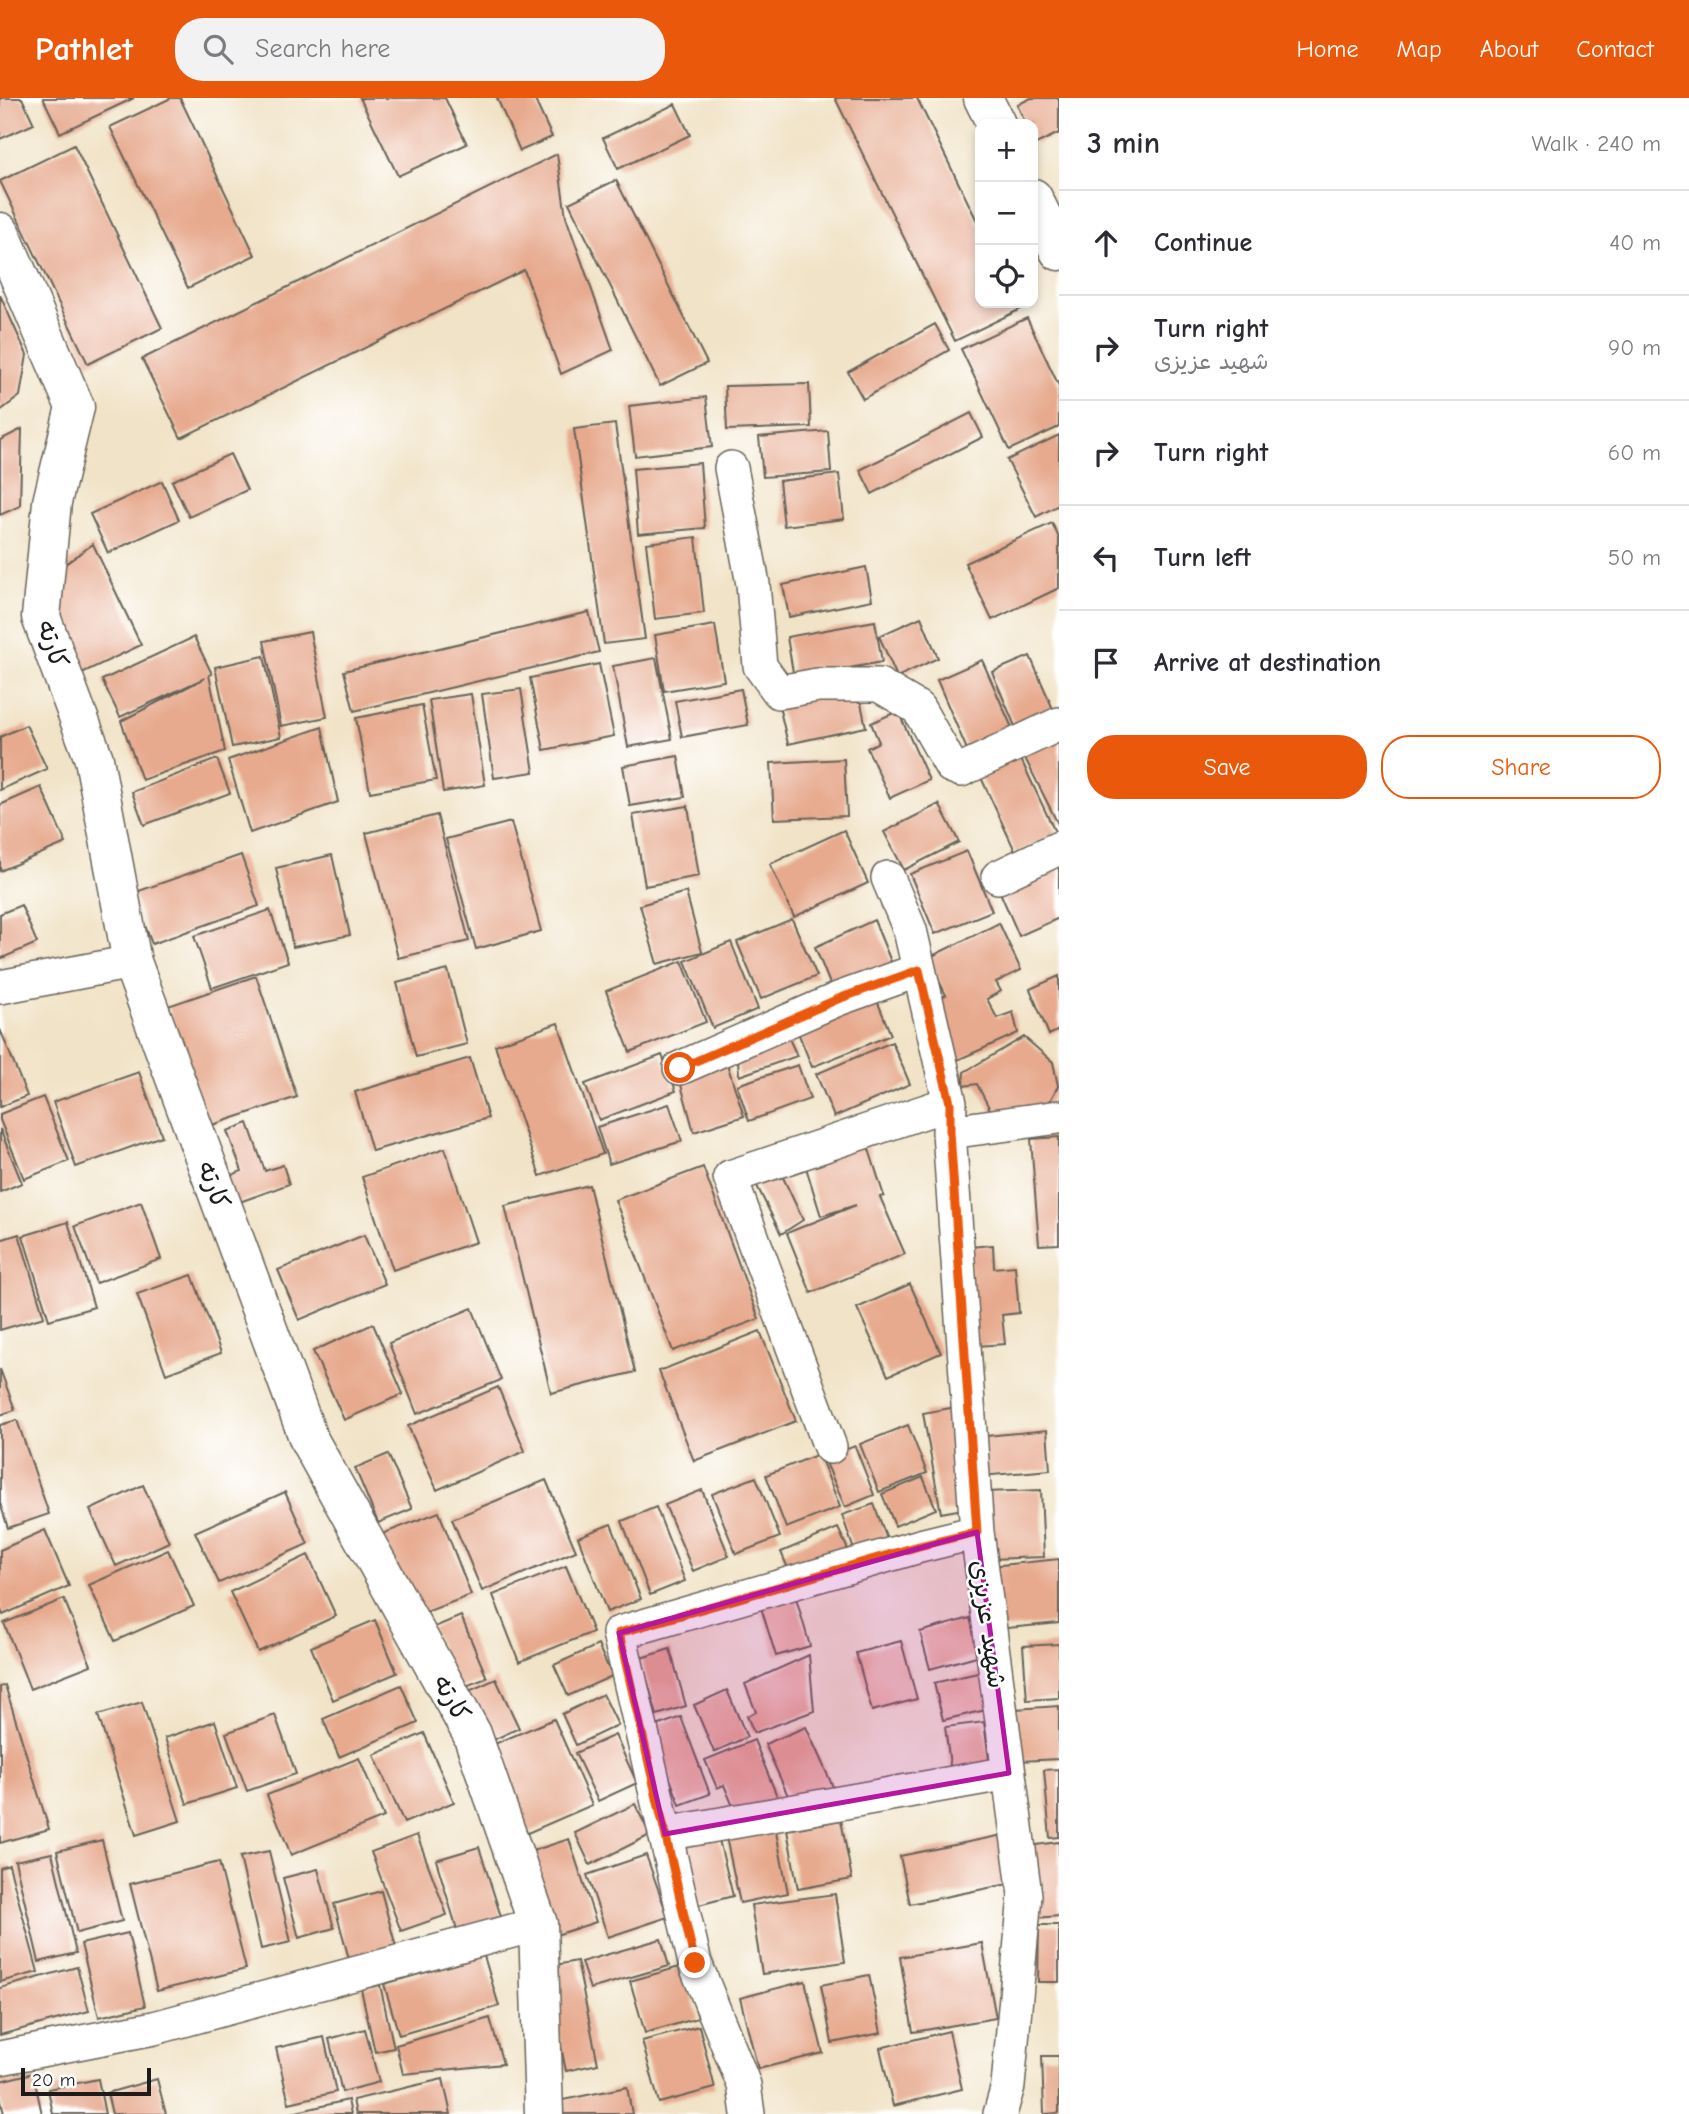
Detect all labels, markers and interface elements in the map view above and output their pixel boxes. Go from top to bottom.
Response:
search box [175,18,665,81]
text: Pathlet [35,30,133,68]
icon: search [199,30,237,68]
text: Search here [255,34,390,64]
text: Home [1297,35,1358,63]
text: Map [1396,35,1442,63]
text: About [1480,35,1538,63]
text: Contact [1576,35,1654,63]
map controls [975,119,1038,308]
button: + [975,119,1038,182]
text: 3 min [1087,126,1160,161]
text: Walk · 240 m [1531,130,1661,157]
button: − [975,182,1038,245]
icon: ahead [1087,224,1125,262]
text: Continue [1154,228,1252,258]
text: 40 m [1609,229,1661,256]
button: locate [975,245,1038,308]
text: Turn right [1154,314,1268,344]
icon: right [1087,329,1125,367]
text: 90 m [1608,334,1661,361]
text: شهید عزیزی [1154,348,1268,375]
icon: right [1087,434,1125,472]
text: Turn right [1154,438,1268,468]
text: 60 m [1608,439,1661,466]
icon: left [1087,539,1125,577]
text: Turn left [1154,543,1251,573]
text: 50 m [1608,544,1661,571]
street label: کارته [30,617,74,672]
icon: arrive [1087,644,1125,682]
text: Arrive at destination [1154,648,1381,678]
button: Save [1087,735,1367,799]
button: Share [1381,735,1661,799]
route start [664,1052,695,1083]
street label: کارته [191,1157,235,1213]
street label: شهید عزیزی [964,1558,1012,1690]
street label: کارته [426,1670,476,1727]
route end [679,1947,710,1978]
scale bar [21,2065,150,2097]
text: 20 m [32,2069,76,2091]

